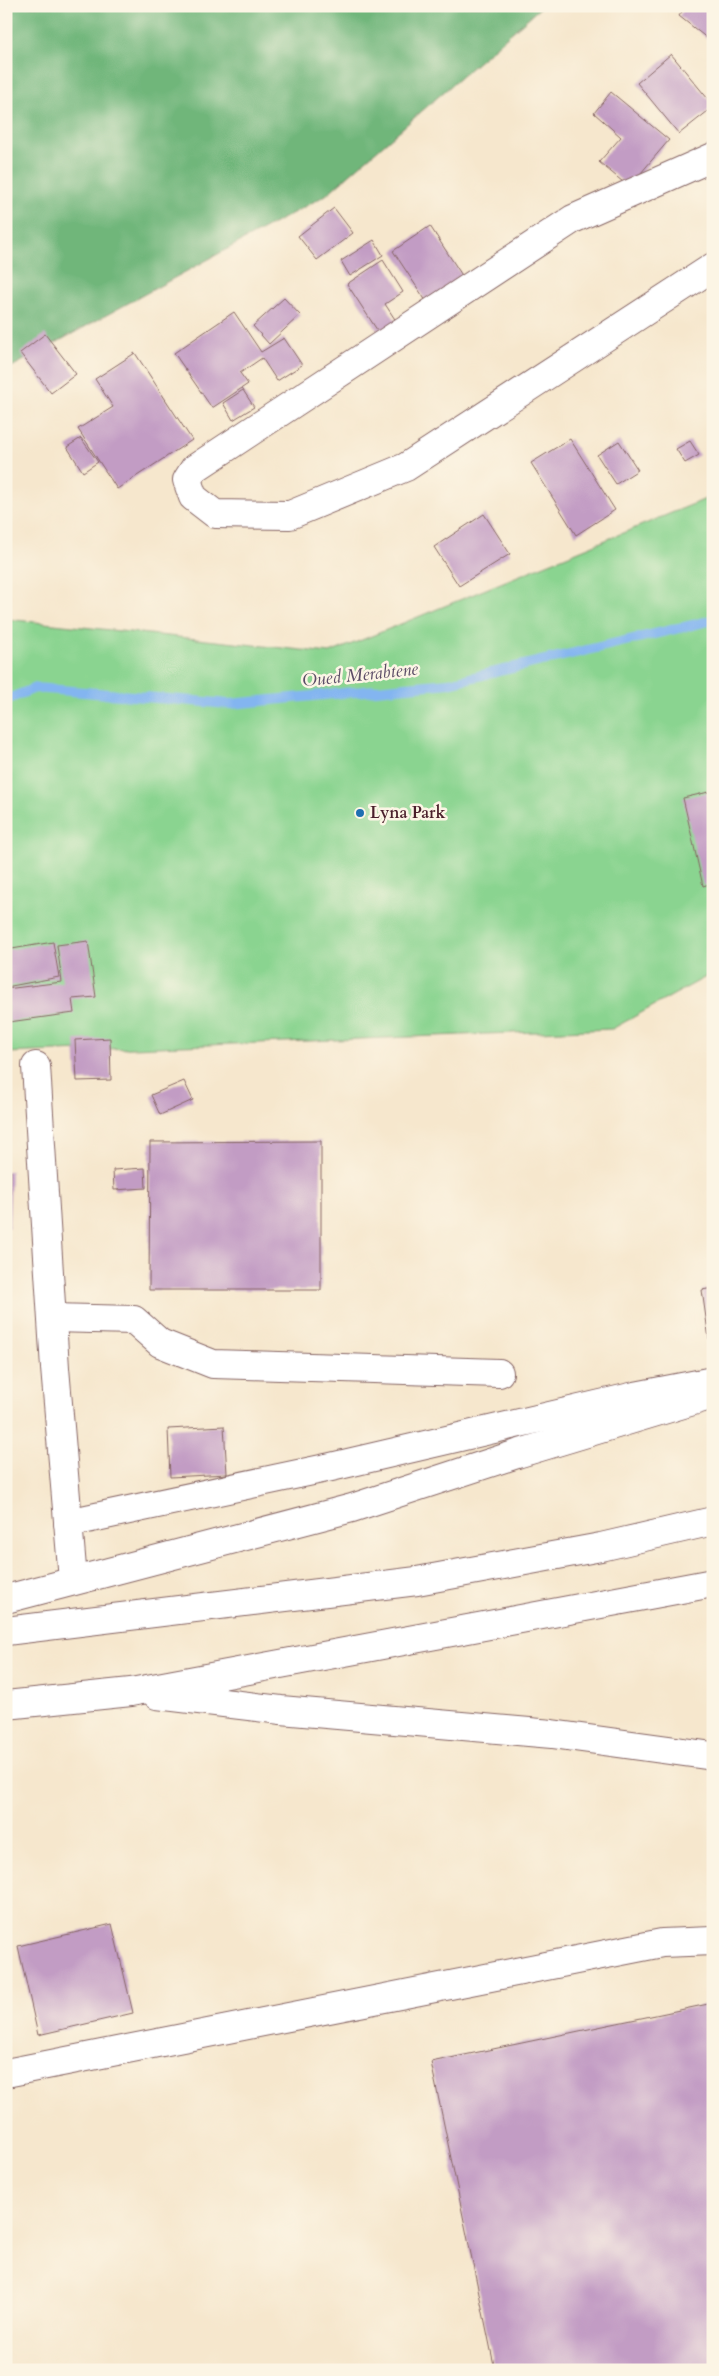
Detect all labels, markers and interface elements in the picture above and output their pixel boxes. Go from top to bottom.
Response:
water label: Oued Merabtene [301,656,420,694]
place label: Lyna Park [370,802,446,824]
marker: Lyna Park [354,807,366,819]

